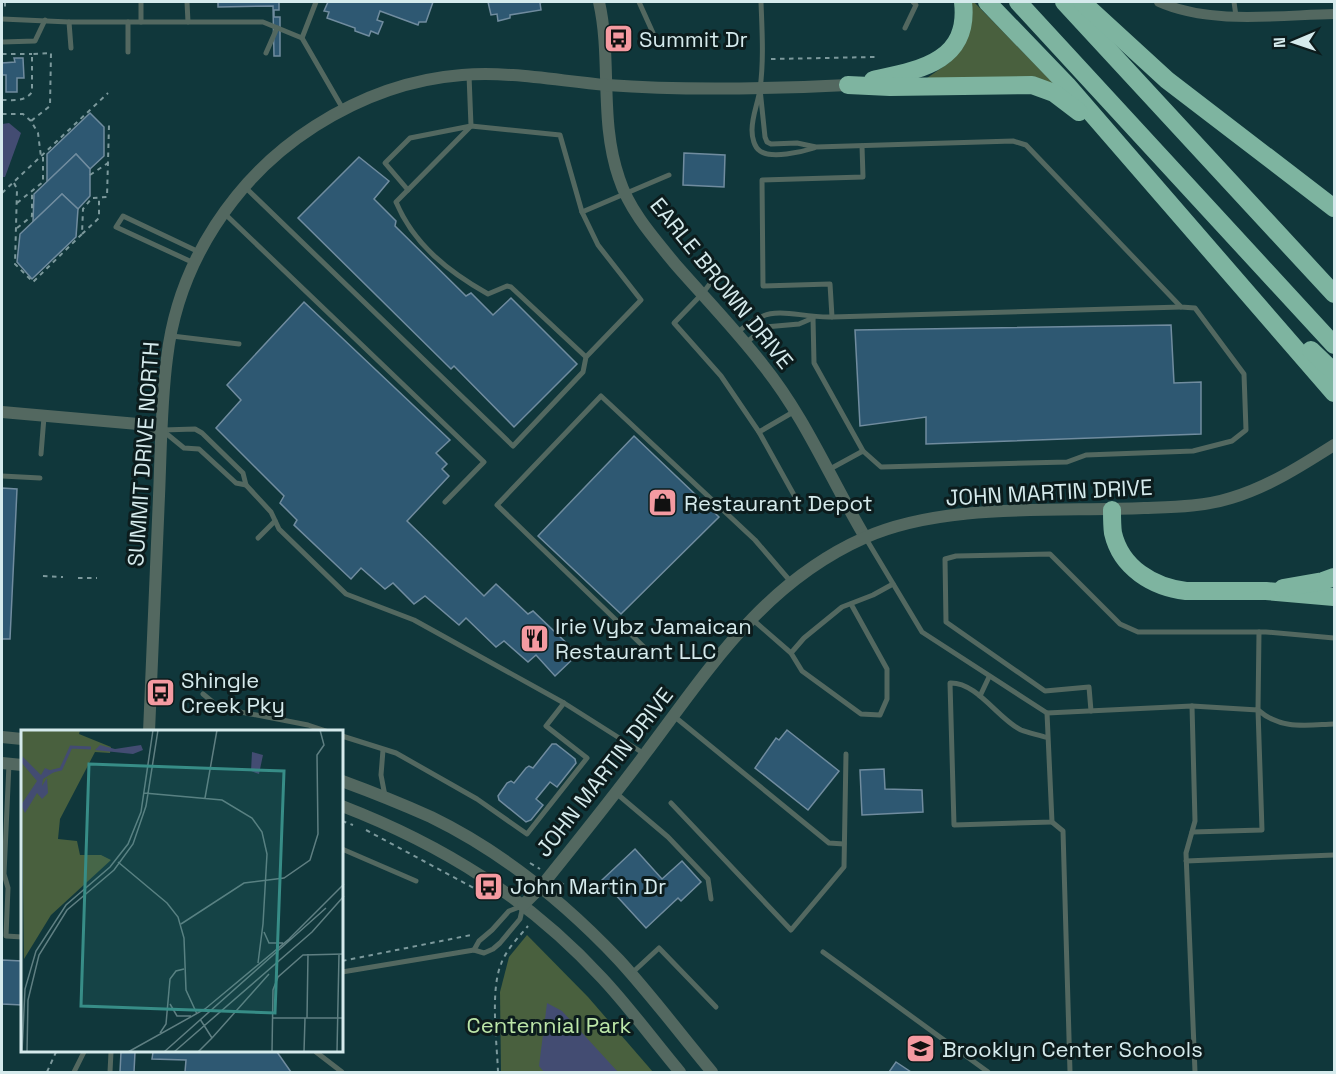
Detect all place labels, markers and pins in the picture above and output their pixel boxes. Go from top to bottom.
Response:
bus stop icon: Summit Dr [602,23,634,55]
place label: Summit Dr [639,25,748,53]
shop icon: Restaurant Depot [647,487,679,519]
place label: Restaurant Depot [684,489,873,517]
place label: Irie Vybz Jamaican Restaurant LLC [555,612,752,665]
restaurant icon: Irie Vybz Jamaican Restaurant LLC [518,623,550,655]
place label: Shingle Creek Pky [181,666,285,719]
bus stop icon: Shingle Creek Pky [144,677,176,709]
bus stop icon: John Martin Dr [473,870,505,902]
place label: John Martin Dr [510,872,666,900]
school or university icon: Brooklyn Center Schools [905,1033,937,1065]
place label: Brooklyn Center Schools [942,1035,1203,1063]

